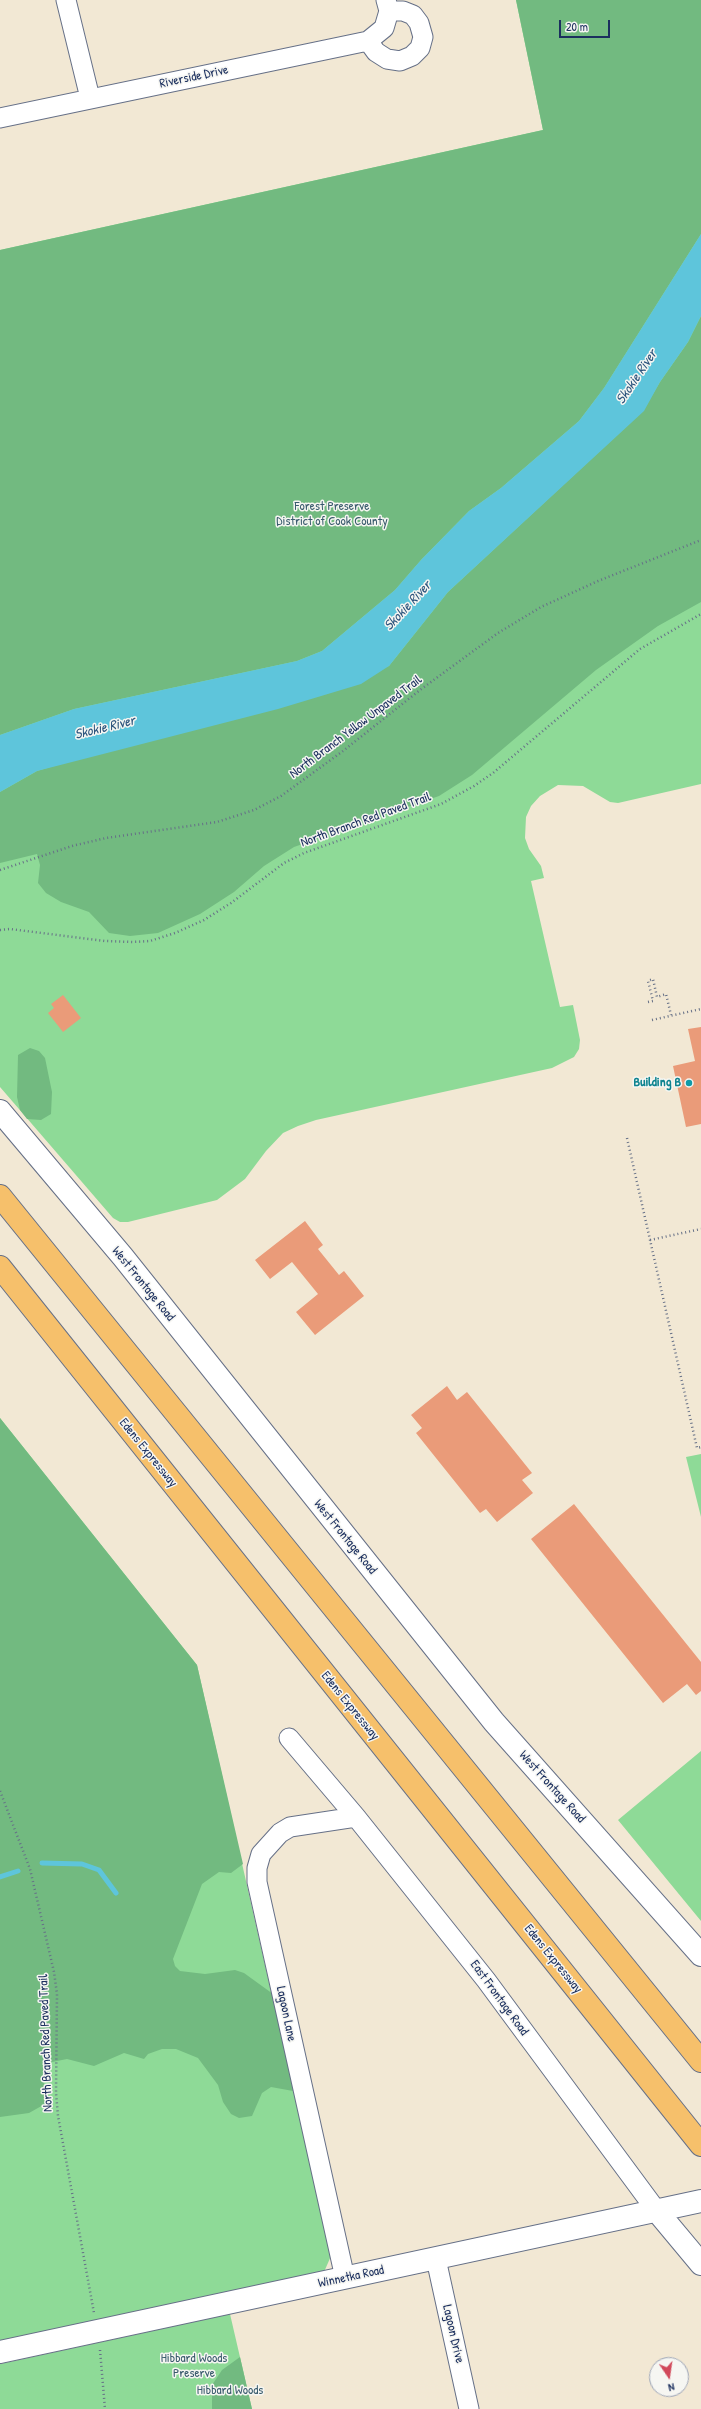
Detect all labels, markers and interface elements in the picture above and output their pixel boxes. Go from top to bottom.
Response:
scale bar [561,12,612,38]
text: 20 m [566,18,588,35]
street label: Riverside Drive [158,62,230,92]
water label: Skokie River [613,347,661,407]
park label: Forest Preserve District of Cook County [276,499,388,530]
water label: Skokie River [381,578,435,634]
street label: North Branch Yellow Unpaved Trail [287,672,425,782]
water label: Skokie River [73,712,137,744]
street label: North Branch Red Paved Trail [299,789,433,851]
place label: Building B [634,1075,681,1091]
marker: Building B [684,1078,694,1088]
street label: West Frontage Road [108,1244,178,1324]
street label: Edens Expressway [116,1416,180,1490]
street label: West Frontage Road [310,1497,380,1577]
street label: Edens Expressway [318,1669,382,1743]
street label: West Frontage Road [516,1748,588,1826]
street label: Edens Expressway [521,1922,585,1996]
street label: East Frontage Road [466,1957,532,2039]
street label: North Branch Red Paved Trail [36,1974,56,2112]
street label: Lagoon Lane [273,1985,299,2043]
street label: Winnetka Road [317,2262,385,2292]
street label: Lagoon Drive [439,2303,467,2365]
park label: Hibbard Woods Preserve [161,2351,227,2382]
north arrow [649,2357,689,2397]
text: N [667,2380,676,2395]
park label: Hibbard Woods [197,2383,263,2399]

